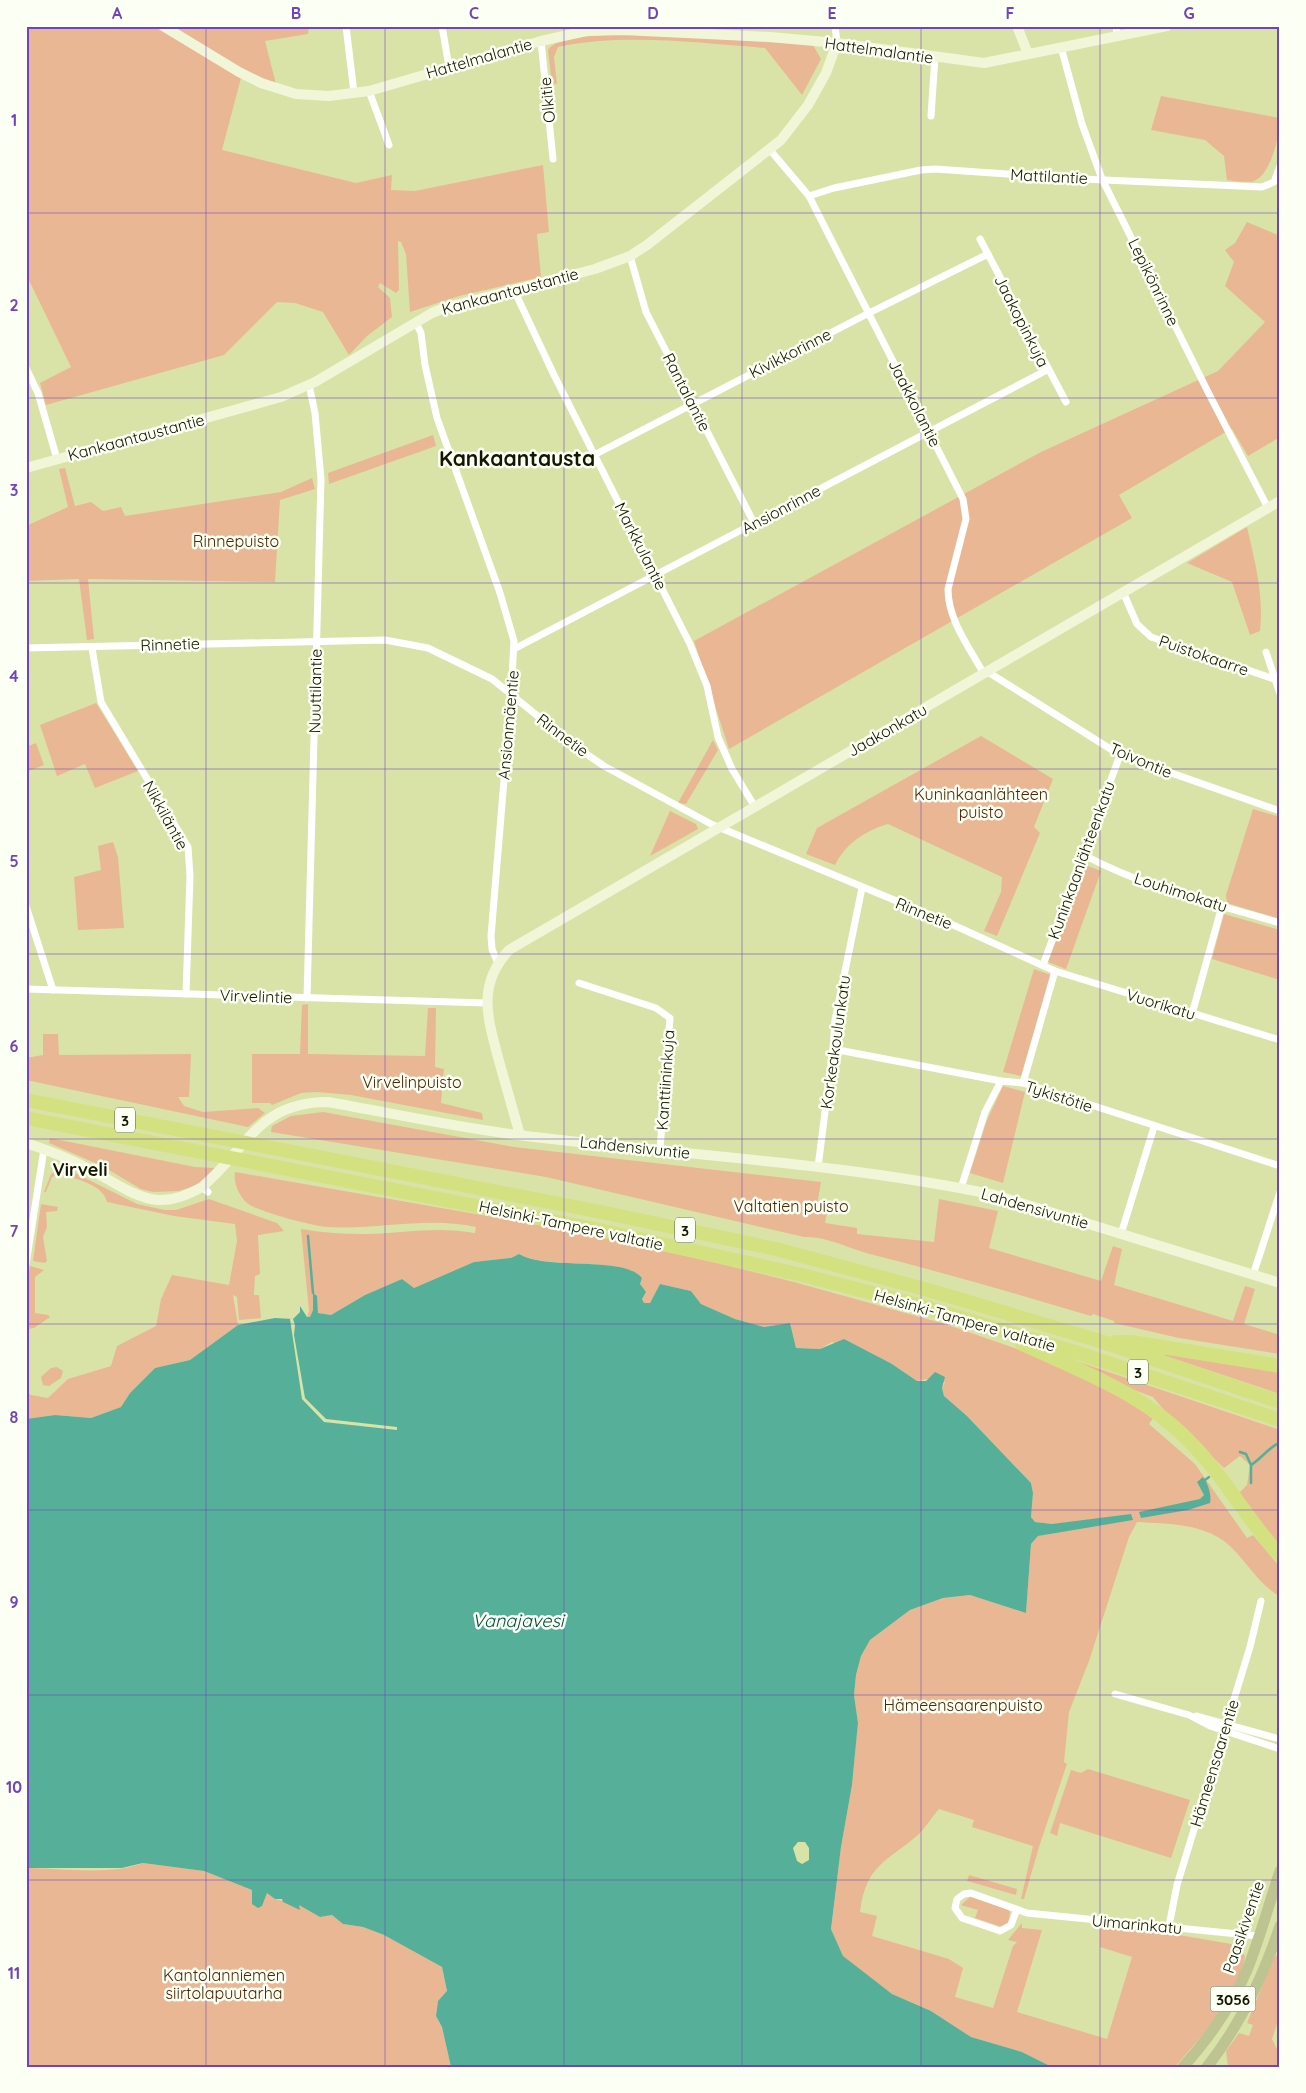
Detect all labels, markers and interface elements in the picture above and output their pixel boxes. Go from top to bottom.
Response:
text: A [112,3,123,23]
text: B [291,3,301,23]
text: C [469,3,479,23]
text: D [647,3,659,23]
text: E [827,3,837,23]
text: F [1006,3,1015,23]
text: G [1183,3,1195,23]
street label: Hattelmalantie [823,32,935,68]
street label: Hattelmalantie [424,33,534,83]
street label: Olkitie [535,76,559,124]
text: 1 [11,110,17,130]
street label: Mattilantie [1010,164,1088,188]
street label: Lepikönrinne [1124,235,1184,329]
street label: Kankaantaustantie [439,263,581,319]
street label: Jaakopinkuja [990,272,1054,370]
text: 2 [9,295,19,315]
street label: Kivikkorinne [746,324,834,382]
street label: Rantalantie [659,349,715,435]
street label: Jaakkolantie [884,356,946,450]
street label: Kankaantaustantie [65,409,207,465]
district label: Kankaantausta [439,445,595,471]
text: 3 [10,480,18,500]
street label: Ansionrinne [738,480,824,538]
street label: Markkulantie [610,499,672,593]
park label: Rinnepuisto [193,531,279,551]
street label: Puistokaarre [1157,630,1251,680]
street label: Rinnetie [140,633,200,655]
street label: Nuuttilantie [304,649,326,733]
text: 4 [9,666,19,686]
street label: Ansionmäentie [493,669,523,781]
street label: Jaakonkatu [844,699,930,761]
street label: Rinnetie [533,709,593,761]
street label: Toivontie [1107,738,1175,782]
street label: Nikkiläntie [139,777,193,853]
street label: Kuninkaanlähteenkatu [1043,778,1119,942]
park label: Kuninkaanlähteen puisto [914,784,1048,822]
text: 5 [9,851,19,871]
street label: Louhimokatu [1132,868,1230,916]
street label: Rinnetie [893,893,955,933]
street label: Korkeakoulunkatu [816,974,854,1110]
street label: Vuorikatu [1124,984,1198,1024]
street label: Virvelintie [219,985,293,1007]
street label: Kanttiininkuja [652,1029,678,1131]
text: 6 [10,1036,19,1056]
park label: Virvelinpuisto [362,1072,462,1092]
street label: Tykistötie [1023,1076,1095,1116]
road number: 3 [115,1108,135,1132]
street label: Lahdensivuntie [579,1131,691,1163]
district label: Virveli [53,1158,107,1181]
street label: Lahdensivuntie [979,1183,1091,1233]
street label: Helsinki-Tampere valtatie [477,1196,665,1254]
park label: Valtatien puisto [733,1196,849,1216]
road number: 3 [675,1218,695,1242]
text: 7 [10,1221,19,1241]
street label: Helsinki-Tampere valtatie [872,1285,1058,1355]
road number: 3 [1128,1360,1148,1384]
text: 8 [10,1407,19,1427]
text: 9 [9,1592,19,1612]
water label: Vanajavesi [472,1609,566,1632]
park label: Hämeensaarenpuisto [883,1695,1043,1715]
street label: Hämeensaarentie [1185,1697,1243,1829]
text: 10 [6,1777,22,1797]
street label: Paasikiventie [1218,1878,1268,1976]
street label: Uimarinkatu [1091,1910,1183,1938]
text: 11 [8,1963,20,1983]
park label: Kantolanniemen siirtolapuutarha [163,1965,285,2003]
road number: 3056 [1210,1986,1256,2012]

